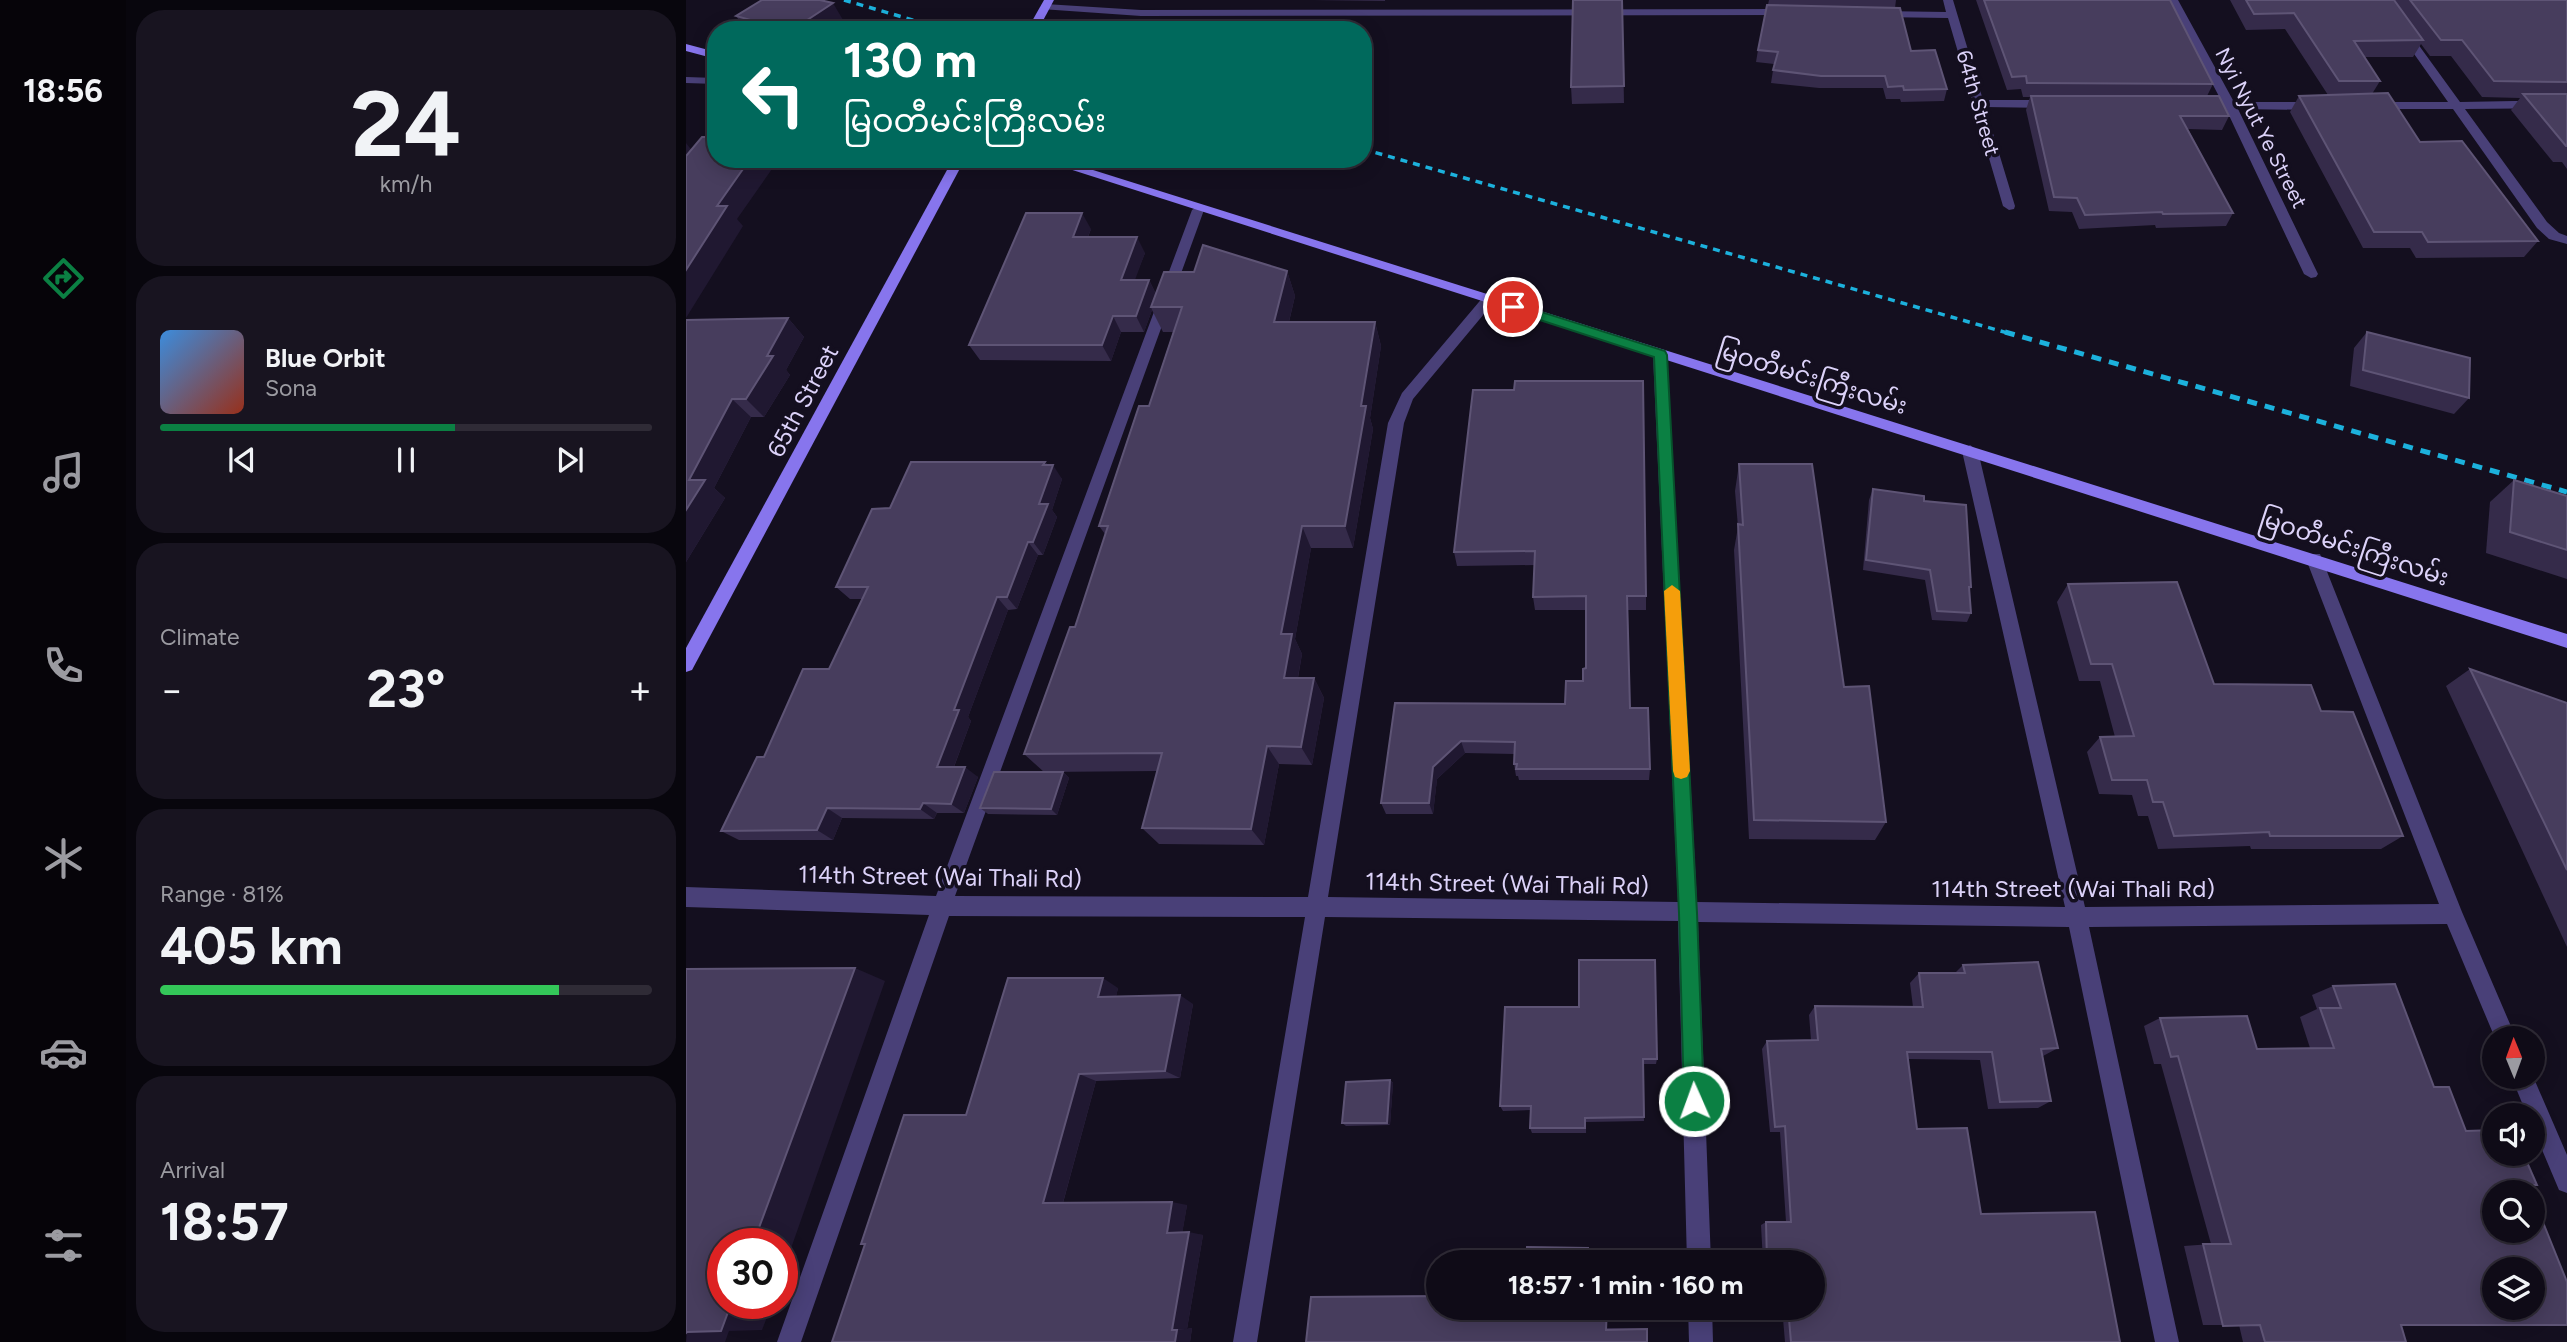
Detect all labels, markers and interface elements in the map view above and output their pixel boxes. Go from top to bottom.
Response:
text: 130 m [843,30,977,89]
street label: Nyi Nyut Ye Street [2210,44,2313,212]
street label: 64th Street [1952,47,2005,159]
icon: left [728,49,819,140]
text: 24 [351,70,461,179]
text: 18:56 [23,72,103,110]
text: မြဝတီမင်းကြီးလမ်း [843,102,1106,140]
text: km/h [380,170,432,198]
icon: directions [39,254,88,303]
pin [1483,277,1543,337]
icon: arrive [1494,288,1532,326]
street label: မြဝတီမင်းကြီးလမ်း [1712,334,1911,425]
street label: 65th Street [761,340,844,462]
text: Blue Orbit [265,342,386,374]
text: Sona [265,374,317,402]
icon: previous [223,441,261,479]
icon: pause [387,441,425,479]
icon: next [551,441,589,479]
icon: music [39,448,88,497]
street label: မြဝတီမင်းကြီးလမ်း [2254,502,2453,597]
text: Climate [160,623,239,651]
icon: phone [39,641,88,690]
text: 23° [367,658,445,720]
text: − [160,667,184,713]
text: + [628,667,652,713]
icon: climate [39,834,88,883]
street label: 114th Street (Wai Thali Rd) [798,860,1082,893]
street label: 114th Street (Wai Thali Rd) [1365,867,1649,900]
street label: 114th Street (Wai Thali Rd) [1931,874,2215,903]
text: Range · 81% [160,880,284,908]
text: 405 km [160,915,343,977]
north arrow [2482,1026,2544,1088]
map controls [2482,1026,2545,1320]
icon: car [39,1028,88,1077]
position arrow [1657,1064,1731,1138]
button: sound [2482,1103,2545,1166]
text: Arrival [160,1156,225,1184]
button: search [2482,1180,2545,1243]
text: 18:57 [160,1191,289,1253]
icon: filters [39,1221,88,1270]
speed limit sign: 30 [707,1228,798,1319]
button: layers [2482,1257,2545,1320]
text: 18:57 · 1 min · 160 m [1508,1269,1743,1301]

